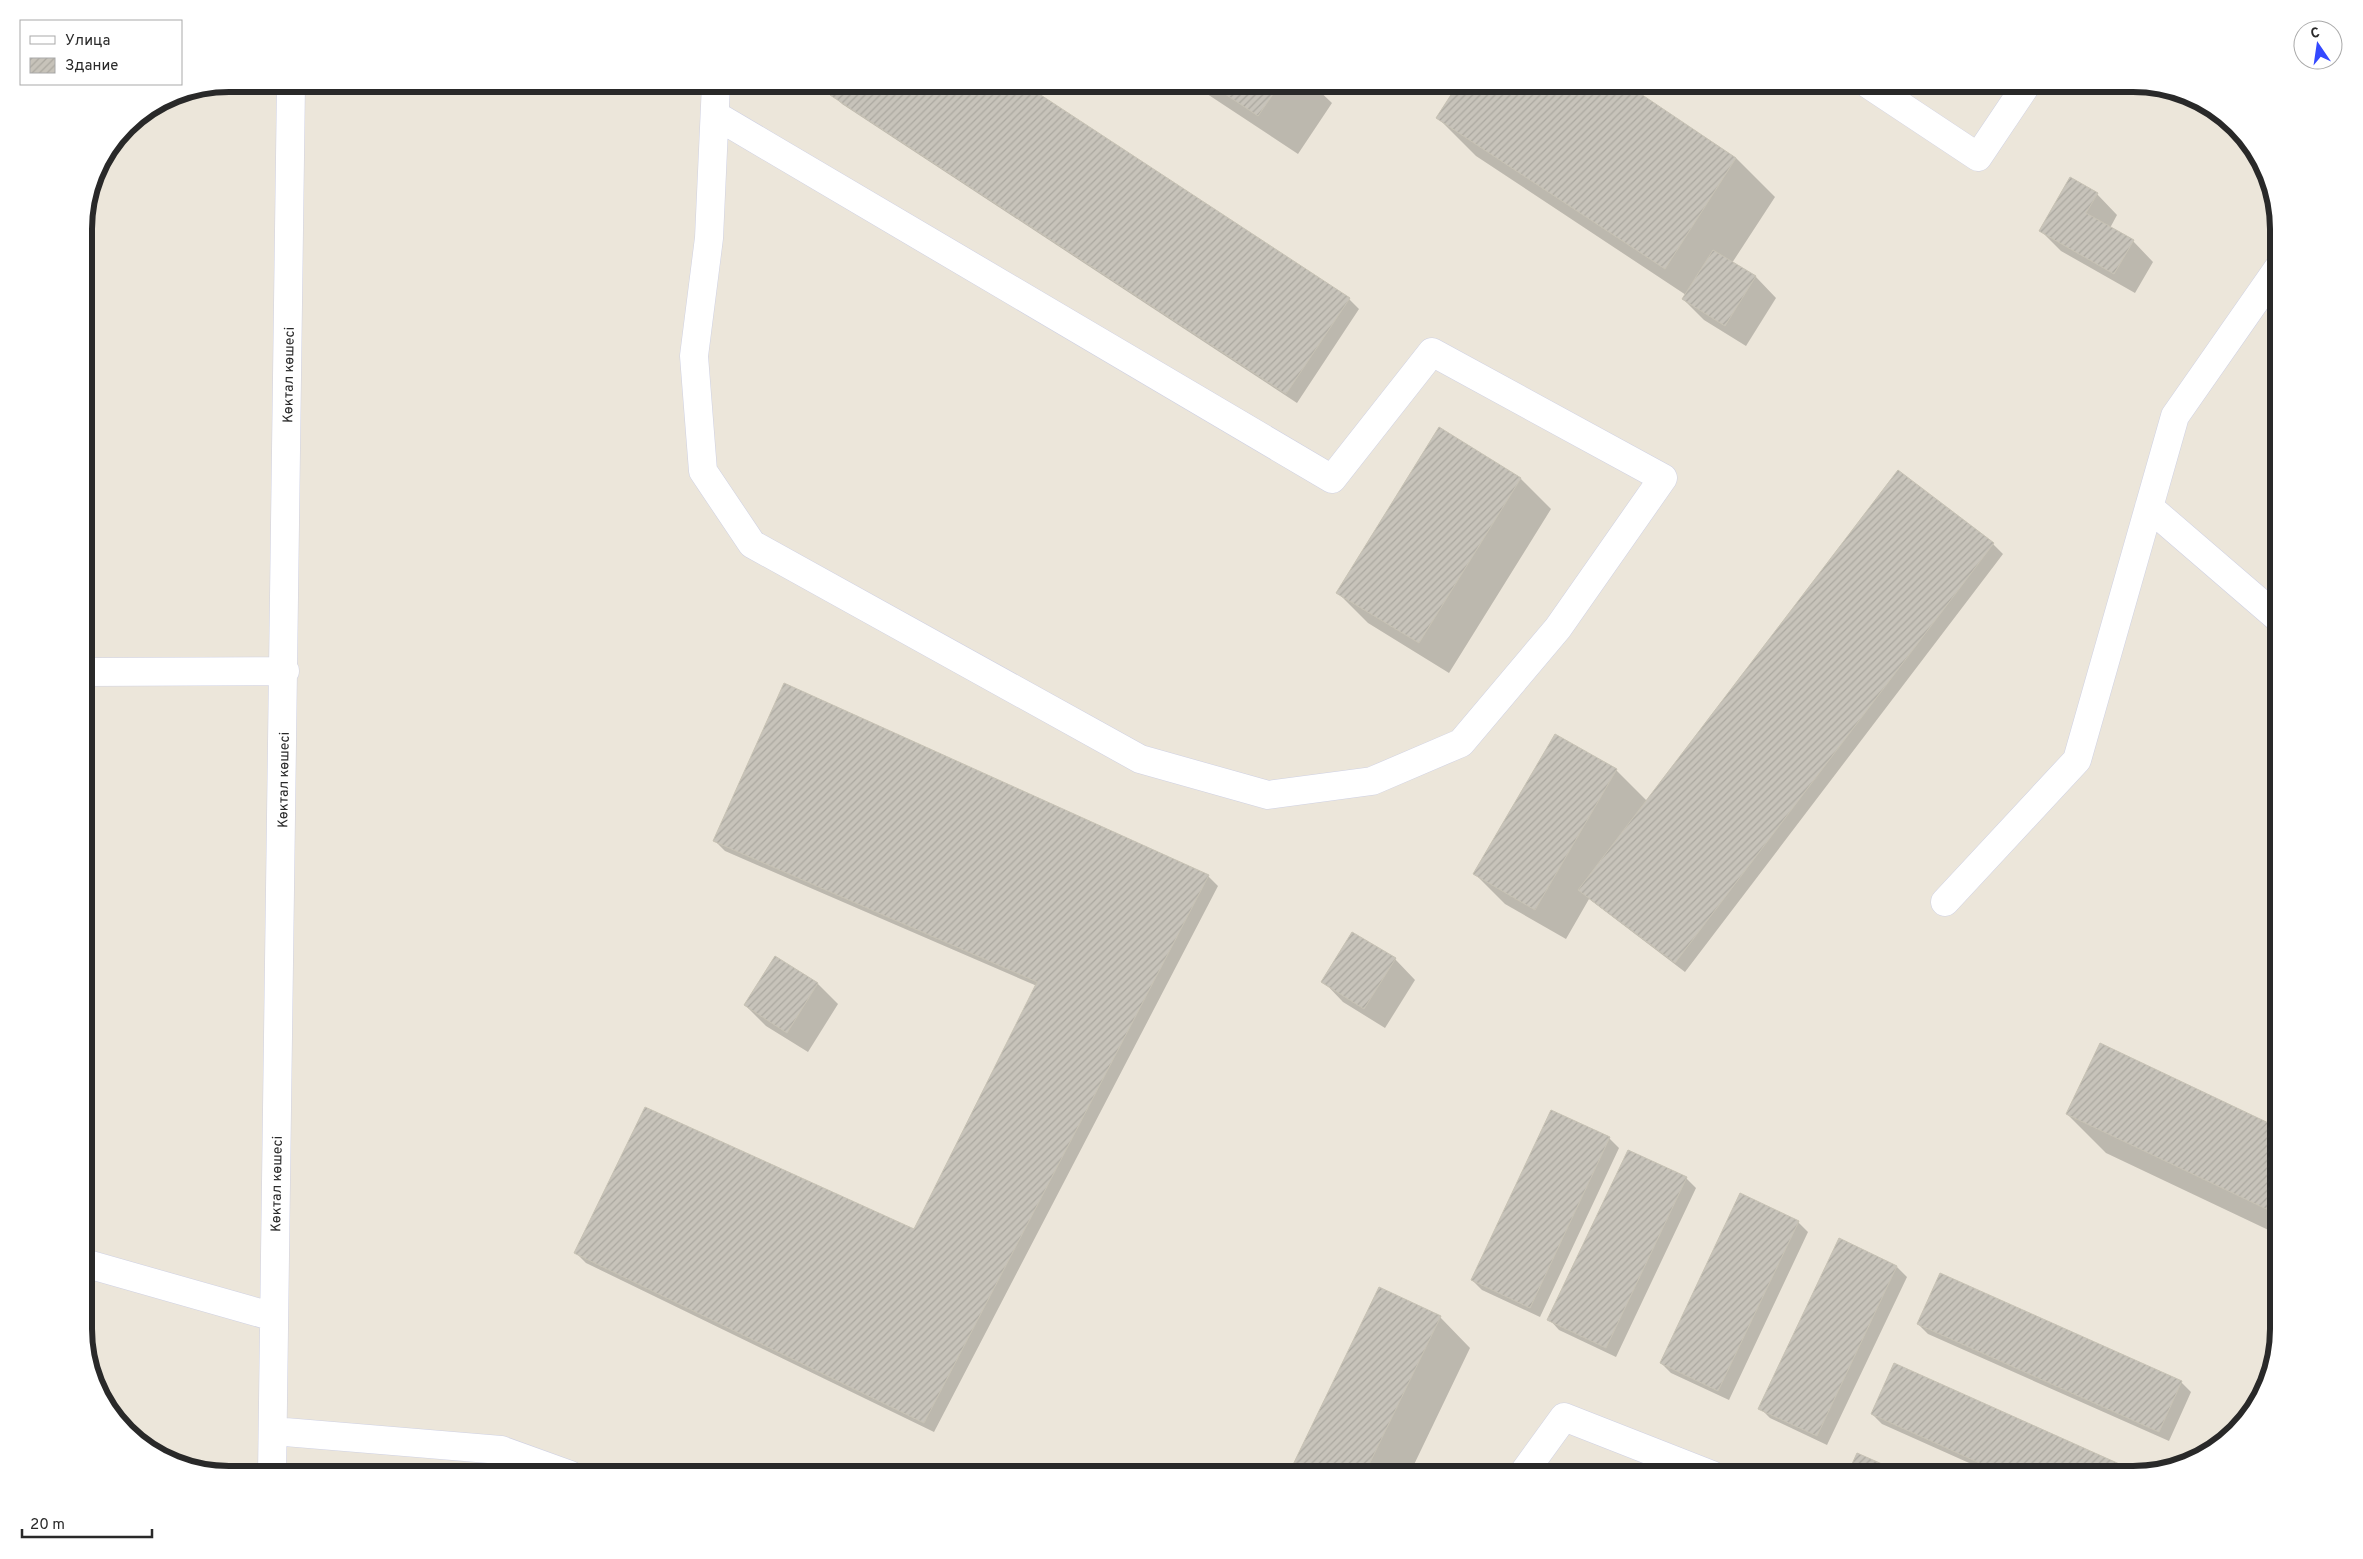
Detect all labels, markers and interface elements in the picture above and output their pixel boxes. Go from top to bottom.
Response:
legend [20,20,182,85]
north arrow [2293,20,2343,70]
text: С [2309,24,2322,43]
text: Улица [65,32,110,51]
text: Здание [65,57,118,76]
street label: Көктал көшесі [280,327,299,423]
street label: Көктал көшесі [275,732,294,828]
street label: Көктал көшесі [268,1136,287,1232]
scale bar [22,1506,152,1538]
text: 20 m [30,1516,65,1535]

